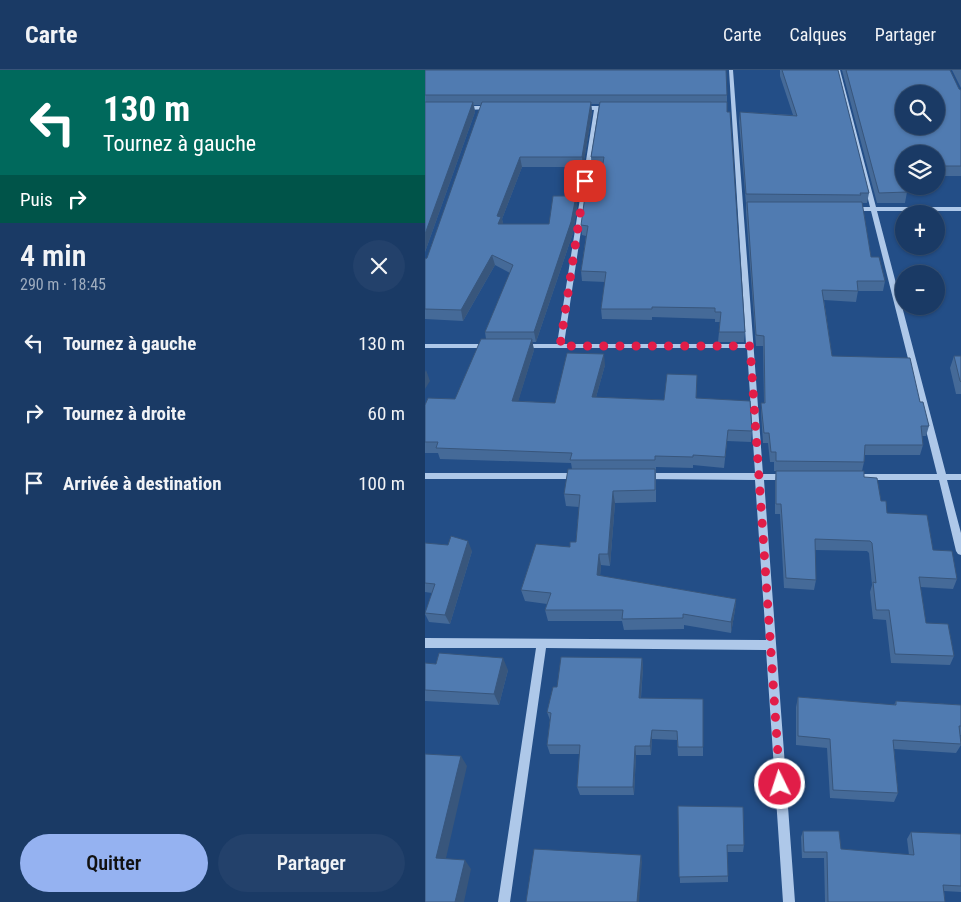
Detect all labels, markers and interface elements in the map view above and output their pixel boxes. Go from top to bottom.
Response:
text: Carte [25,21,77,49]
text: Carte [723,24,762,45]
text: Calques [790,24,847,45]
text: Partager [875,24,936,45]
map controls [895,85,945,315]
button: search [895,85,945,135]
text: 130 m [103,89,190,130]
icon: left [20,90,85,155]
text: Tournez à gauche [103,131,256,156]
button: layers [895,145,945,195]
pin [564,160,606,202]
icon: arrive [571,167,599,195]
icon: right [63,185,91,213]
text: Puis [20,188,53,211]
button: + [895,205,945,255]
text: 4 min [20,238,86,273]
button: close [353,240,405,292]
button: − [895,265,945,315]
text: 290 m · 18:45 [20,275,106,294]
icon: left [20,329,48,357]
text: Tournez à gauche [63,332,196,355]
text: 130 m [358,332,405,355]
icon: right [20,399,48,427]
text: Tournez à droite [63,402,186,425]
text: 60 m [368,402,405,425]
icon: arrive [20,469,48,497]
text: Arrivée à destination [63,472,222,495]
text: 100 m [358,472,405,495]
position arrow [753,757,805,809]
button: Quitter [20,834,208,892]
button: Partager [218,834,405,892]

